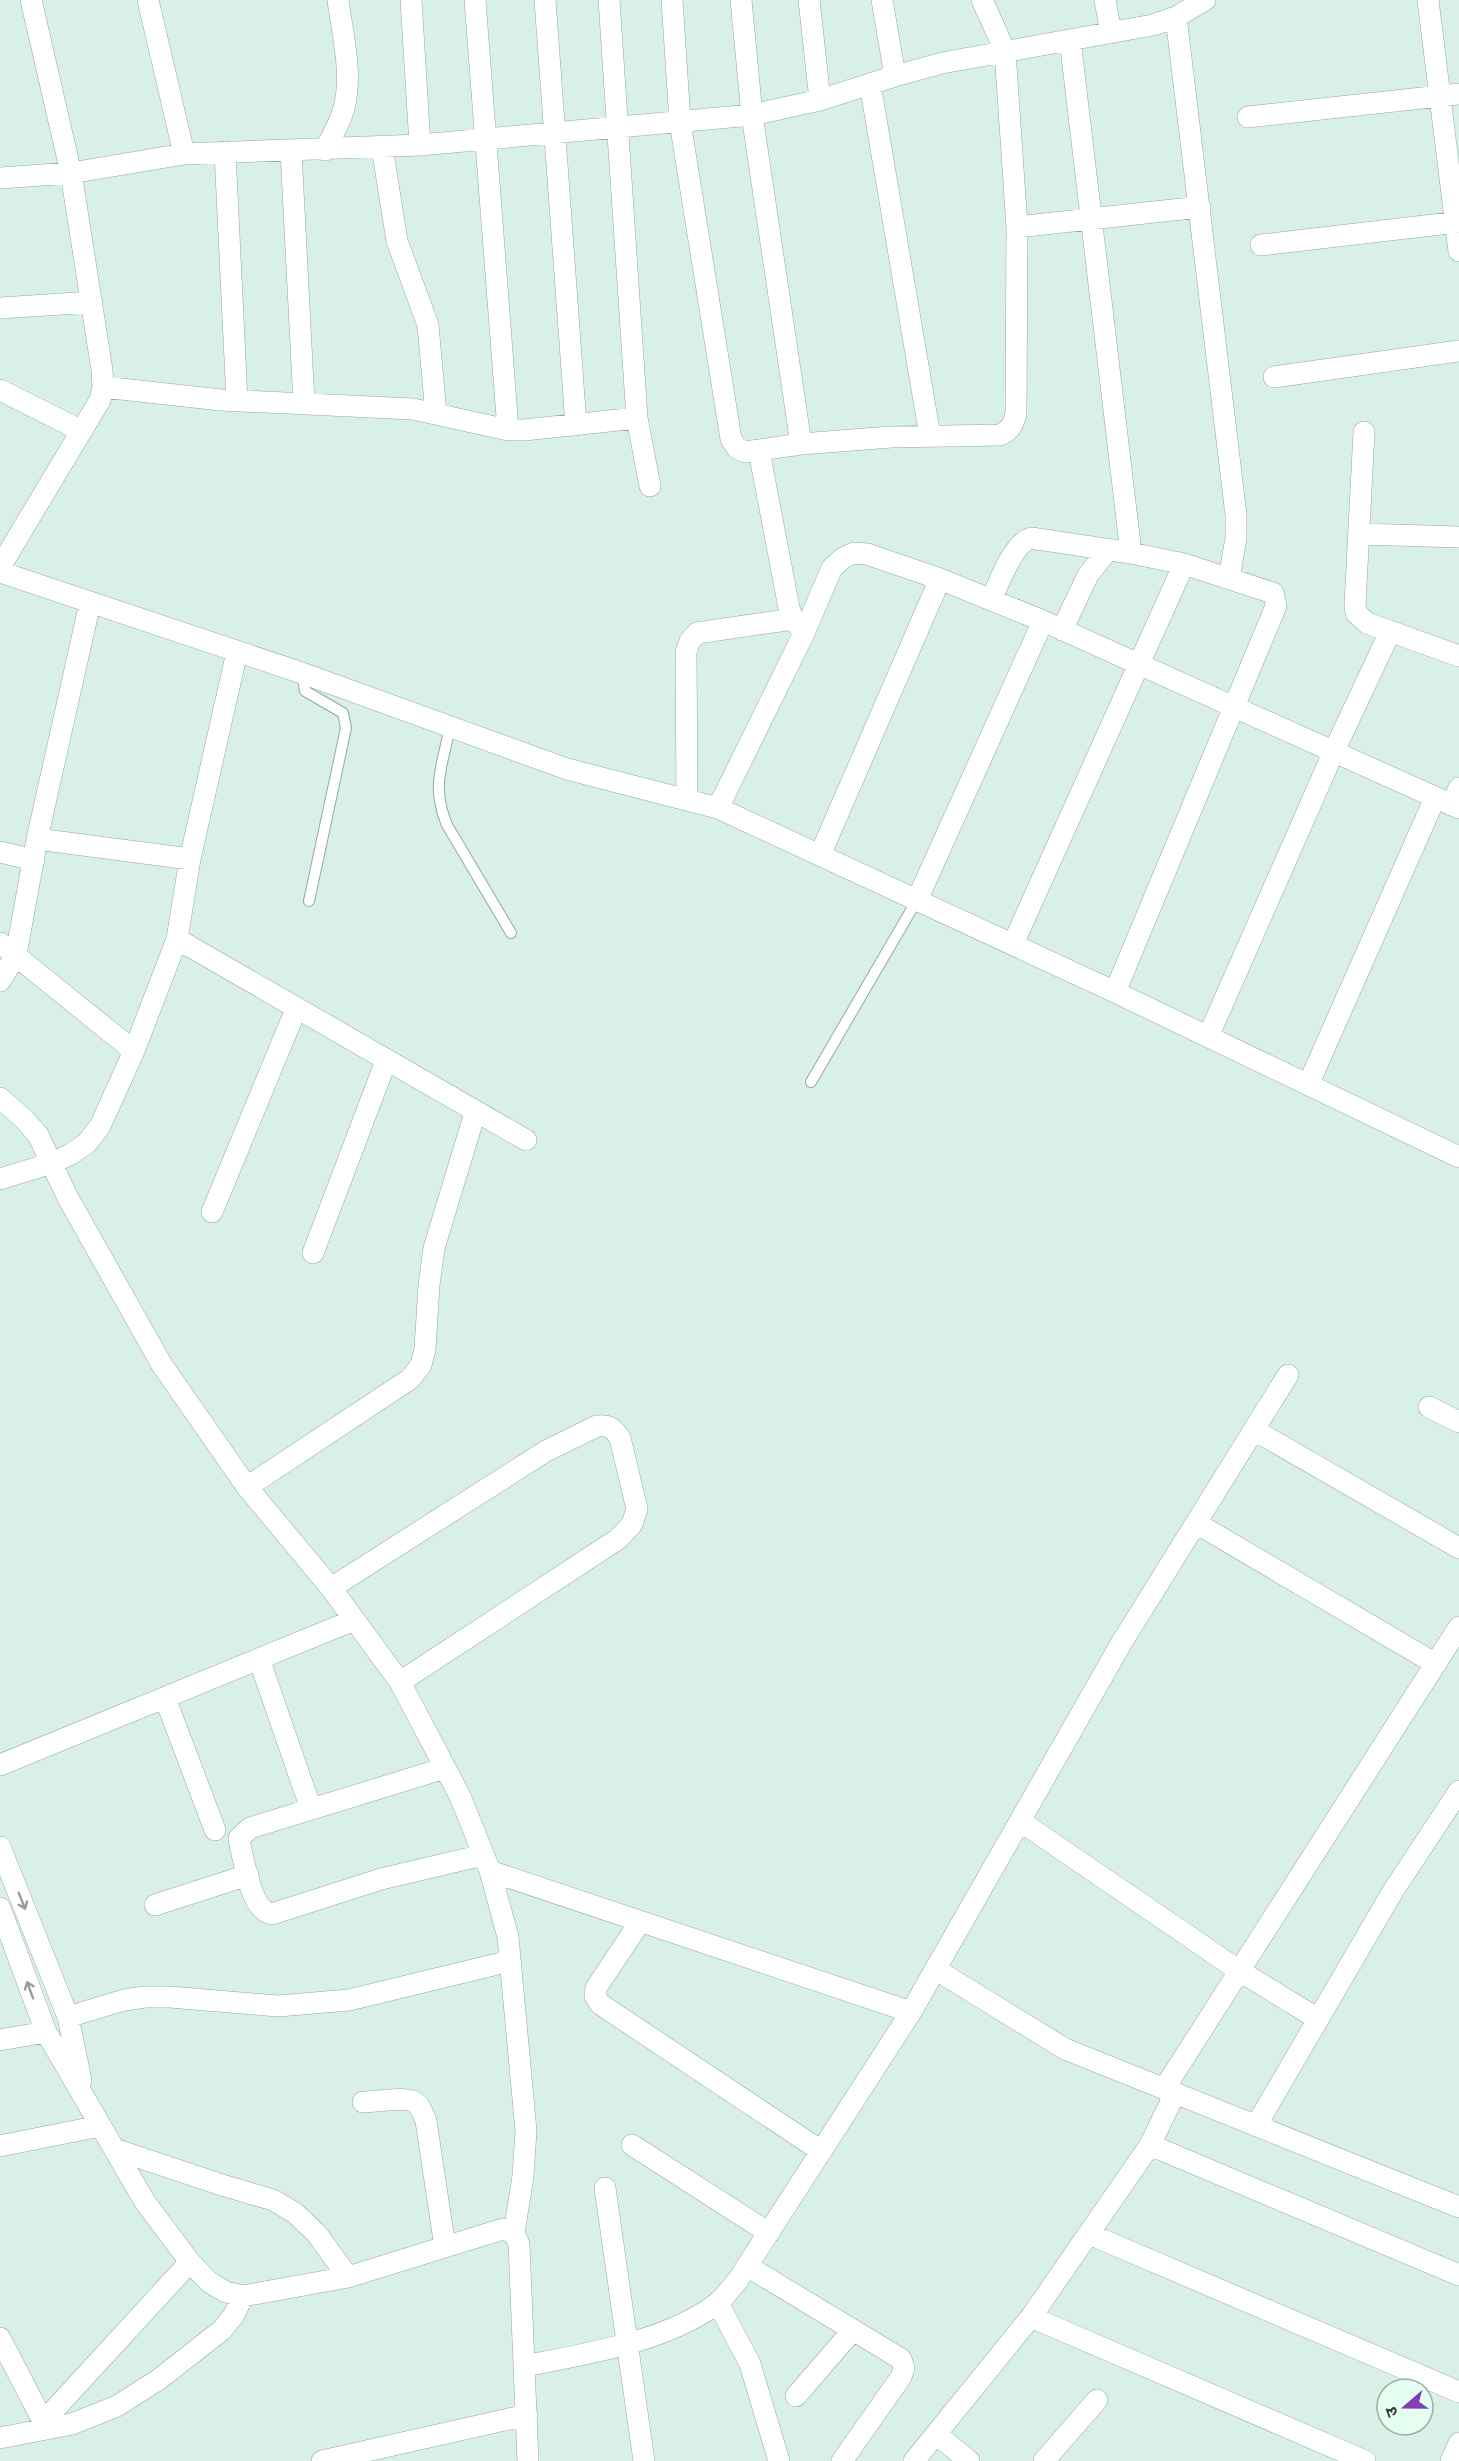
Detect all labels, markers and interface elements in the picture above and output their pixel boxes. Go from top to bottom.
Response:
one-way arrow [17,1892,28,1910]
one-way arrow [24,1981,35,2000]
north arrow [1375,2377,1435,2437]
text: उ [1380,2403,1404,2420]

